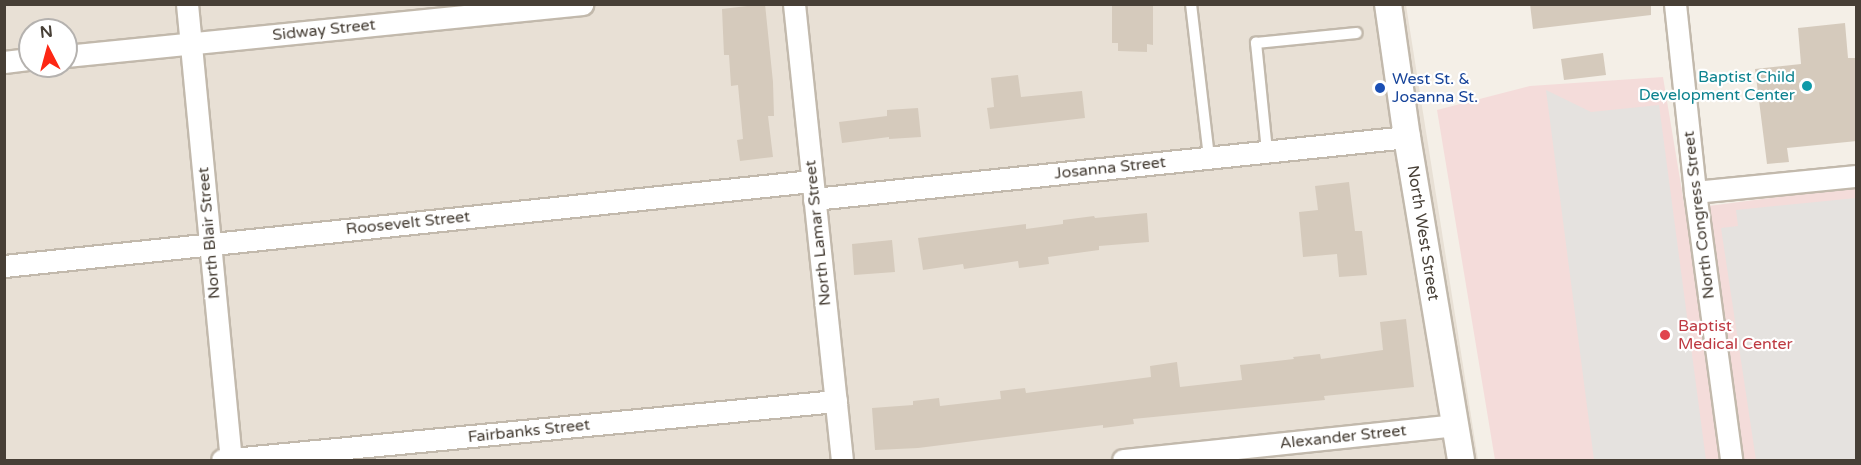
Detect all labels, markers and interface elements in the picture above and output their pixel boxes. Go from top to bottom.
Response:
street label: Sidway Street [271,15,377,45]
north arrow [18,18,78,78]
text: N [39,21,54,43]
place label: Baptist Child Development Center [1639,67,1795,105]
place label: West St. & Josanna St. [1392,69,1478,107]
marker: Baptist Child Development Center [1800,79,1814,93]
marker: West St. & Josanna St. [1373,81,1387,95]
street label: North Congress Street [1679,130,1719,300]
street label: Josanna Street [1053,153,1167,183]
street label: North Lamar Street [801,159,835,307]
street label: North West Street [1403,164,1443,302]
street label: North Blair Street [194,166,224,300]
street label: Roosevelt Street [345,207,471,239]
place label: Baptist Medical Center [1678,316,1793,354]
marker: Baptist Medical Center [1656,326,1674,344]
street label: Fairbanks Street [467,415,591,447]
street label: Alexander Street [1279,421,1407,453]

